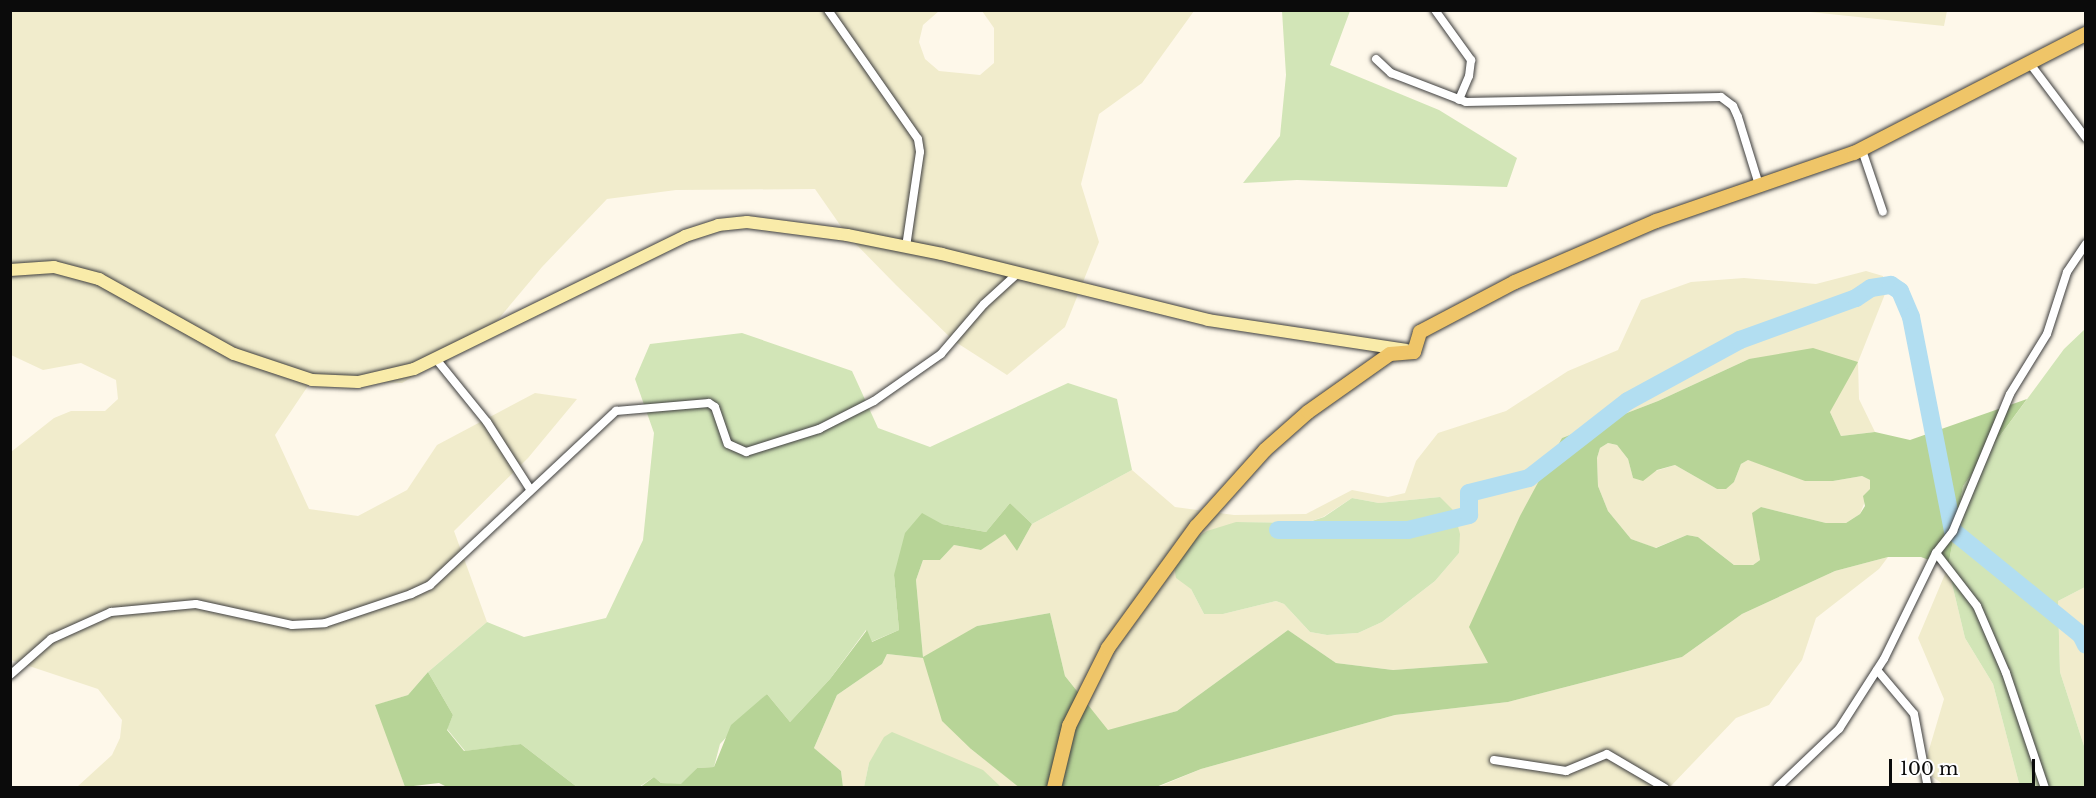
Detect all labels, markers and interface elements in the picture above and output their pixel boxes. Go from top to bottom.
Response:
scale bar [1892,747,2038,785]
text: 100 m [1900,758,1958,780]

